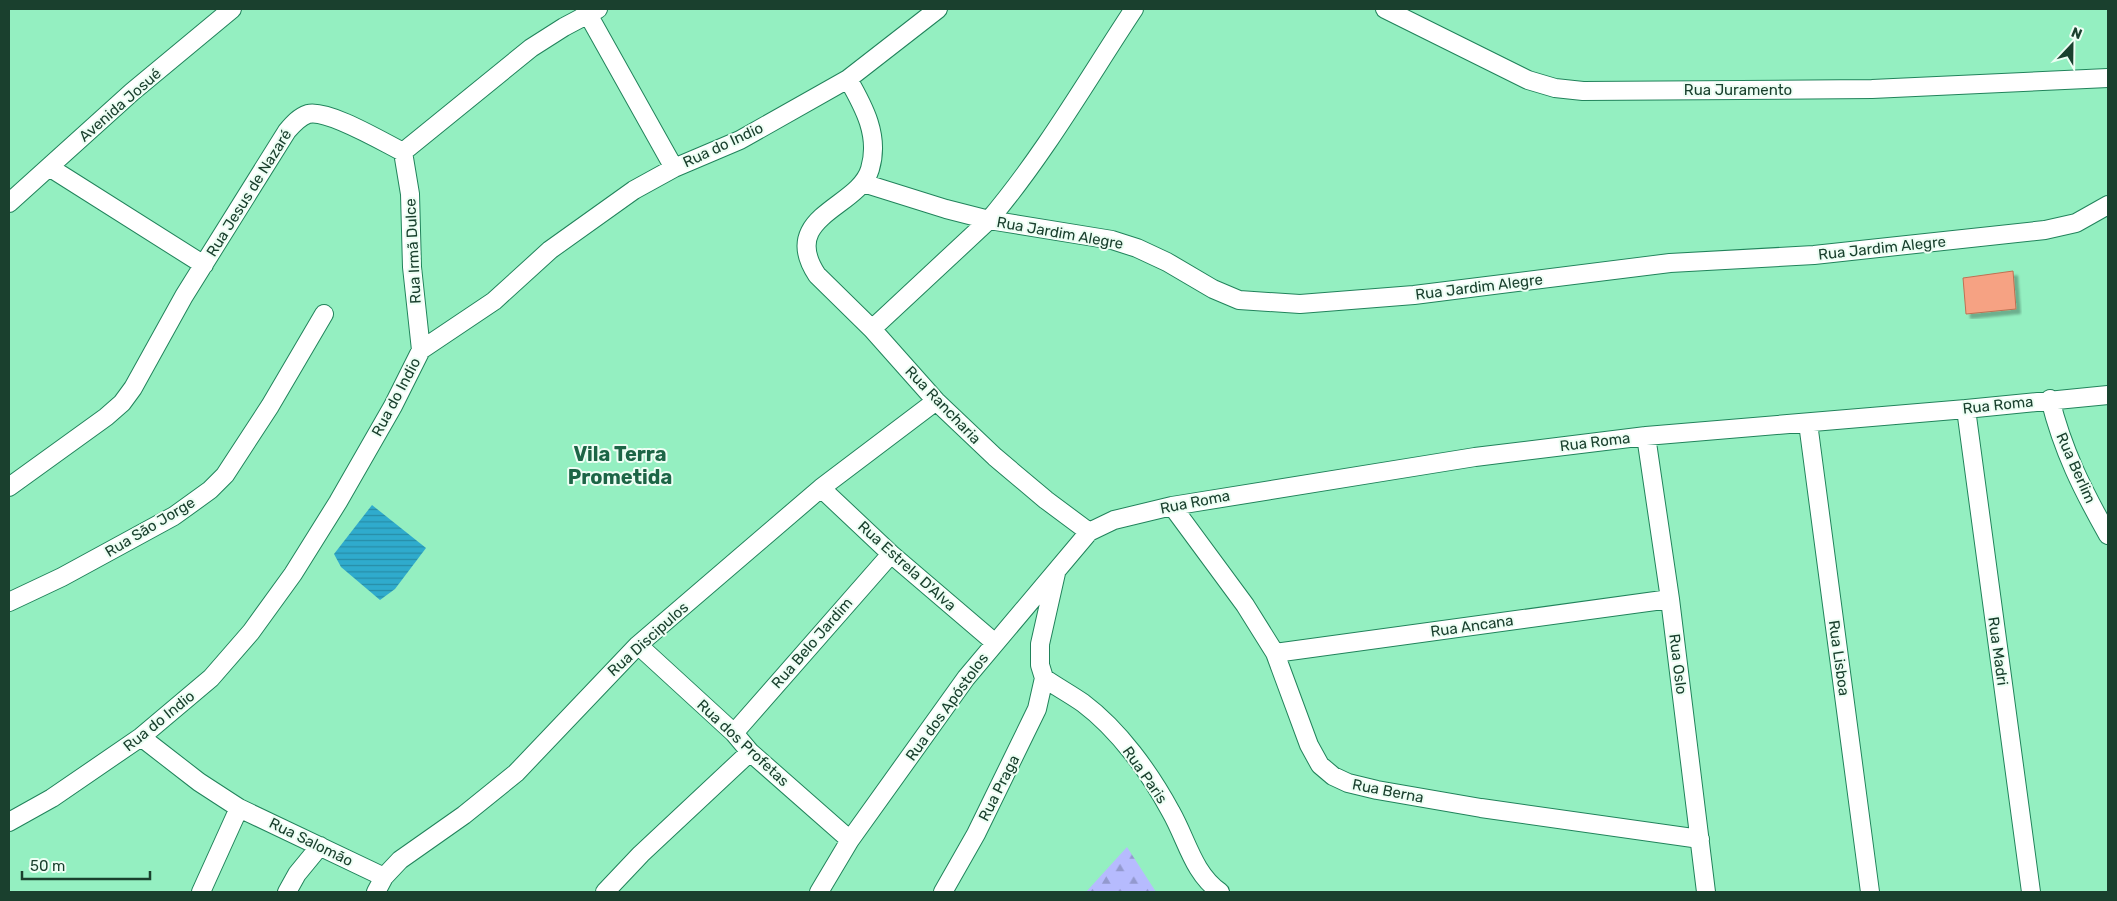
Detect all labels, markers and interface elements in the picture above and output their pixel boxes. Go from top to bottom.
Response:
north arrow [2047,20,2097,70]
text: N [2069,24,2085,43]
street label: Avenida Josué [75,64,165,146]
street label: Rua Juramento [1684,81,1792,99]
street label: Rua do Indio [680,119,766,171]
street label: Rua Jesus de Nazaré [203,126,295,260]
street label: Rua Irmã Dulce [401,198,425,304]
street label: Rua Jardim Alegre [995,213,1125,253]
street label: Rua Jardim Alegre [1817,232,1947,264]
street label: Rua Jardim Alegre [1414,270,1544,304]
street label: Rua do Indio [368,355,424,439]
street label: Rua Rancharia [901,362,985,448]
street label: Rua Roma [1962,392,2034,418]
street label: Rua Roma [1559,429,1631,455]
street label: Rua Berlim [2052,430,2100,506]
district label: Vila Terra Prometida [568,442,672,489]
street label: Rua Roma [1159,486,1231,518]
street label: Rua São Jorge [102,493,198,561]
street label: Rua Estrela D'Alva [854,517,960,615]
street label: Rua Belo Jardim [768,594,856,692]
street label: Rua Discipulos [604,598,692,680]
street label: Rua Ancana [1429,611,1515,641]
street label: Rua Madri [1984,615,2012,687]
street label: Rua Lisboa [1825,619,1853,697]
street label: Rua Oslo [1665,633,1691,695]
street label: Rua dos Apóstolos [902,649,992,764]
street label: Rua do Indio [120,687,198,755]
street label: Rua dos Profetas [693,696,793,790]
street label: Rua Paris [1119,743,1171,807]
street label: Rua Praga [975,752,1023,824]
street label: Rua Berna [1351,775,1425,807]
street label: Rua Salomão [266,814,356,870]
scale bar [22,848,150,880]
text: 50 m [30,857,65,875]

